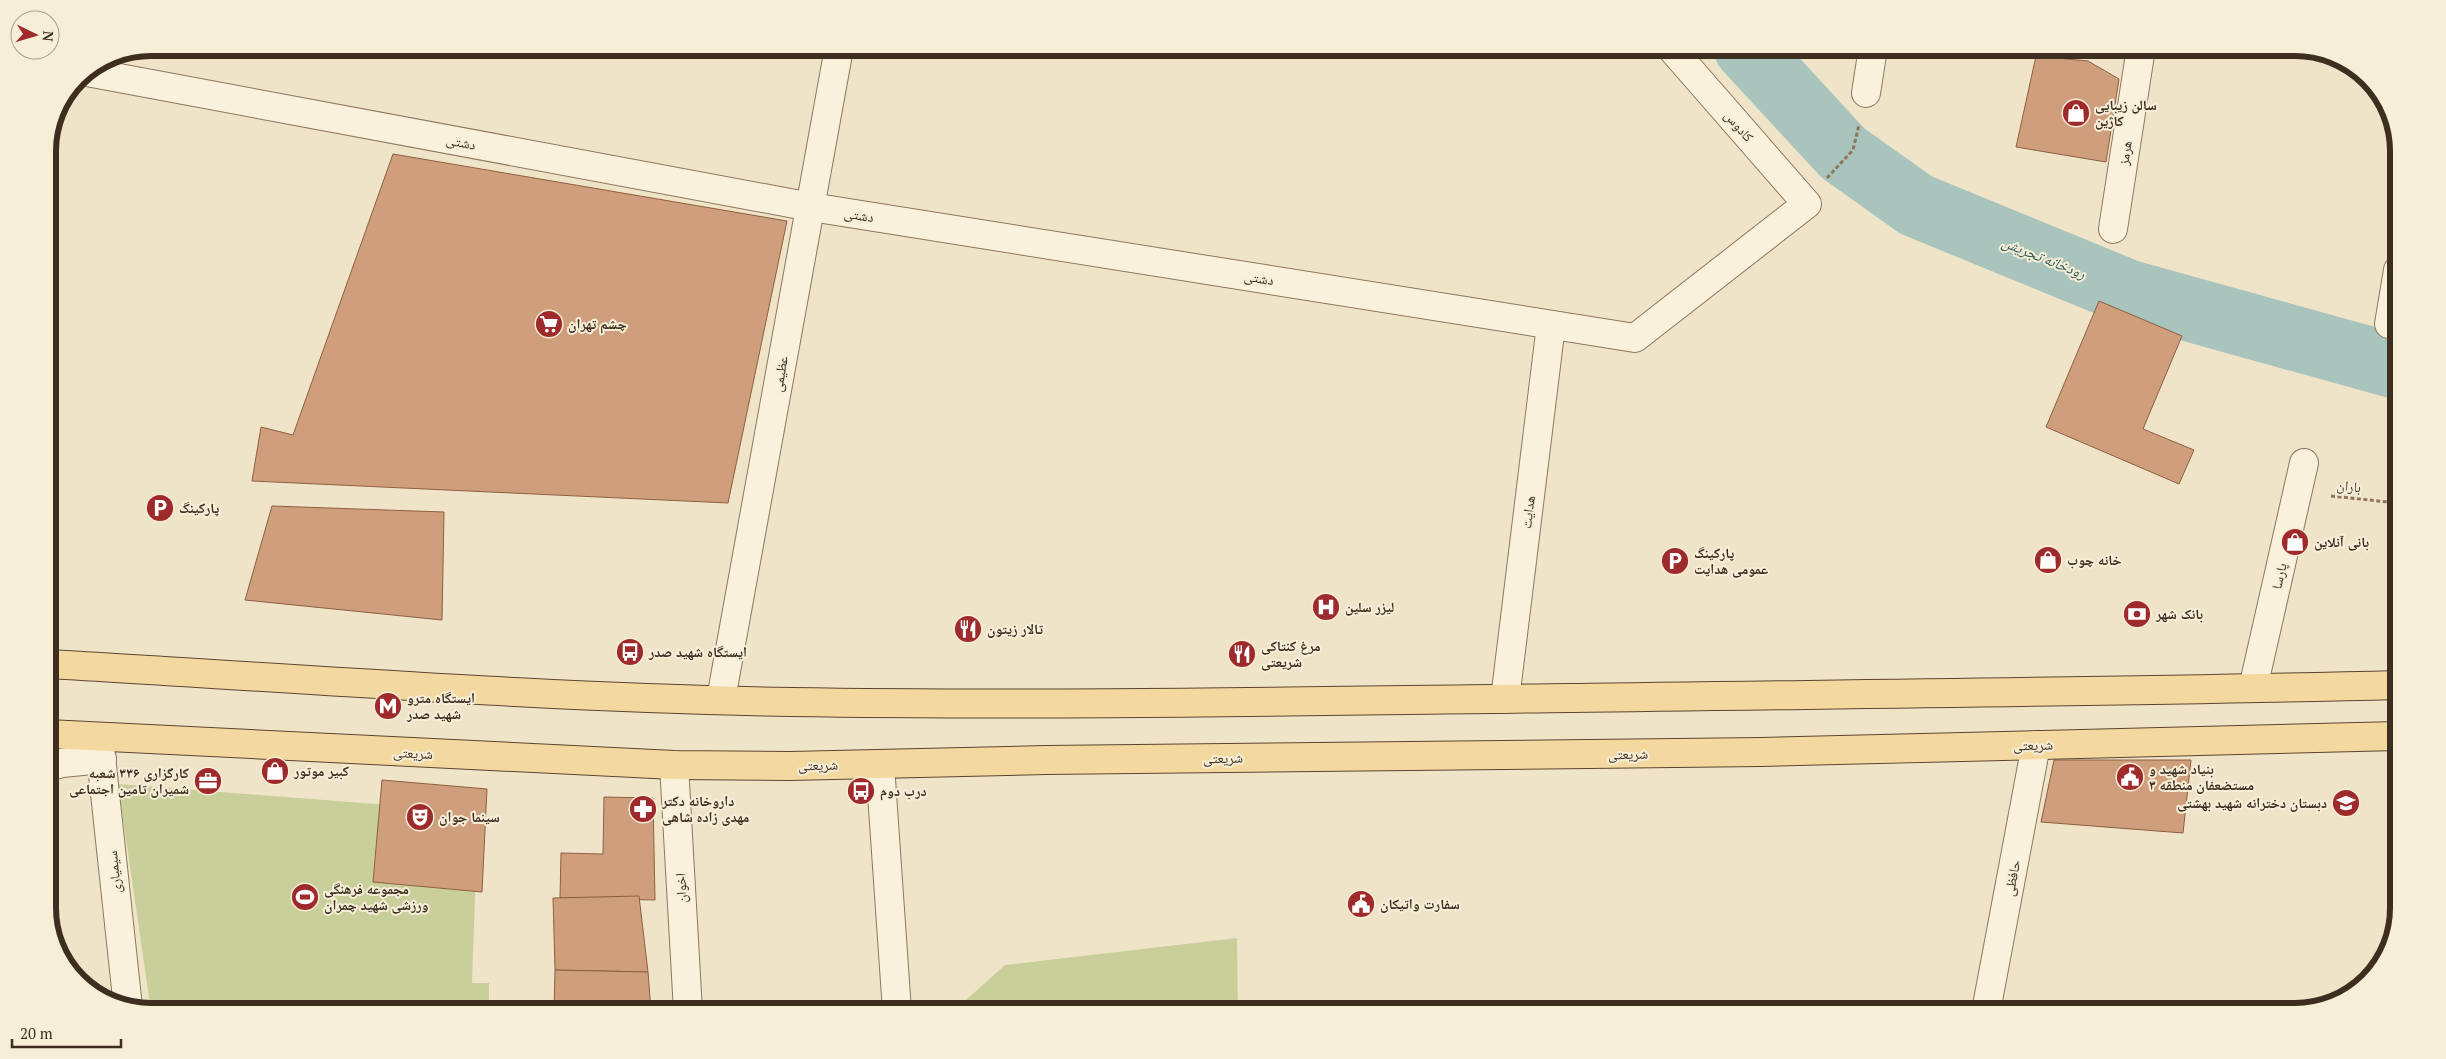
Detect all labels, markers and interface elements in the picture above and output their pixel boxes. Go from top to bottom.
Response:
north arrow [10,10,60,60]
text: N [38,30,58,43]
place label: سالن زیبایی کاژین [2095,95,2157,130]
shop icon: سالن زیبایی کاژین [2061,98,2091,128]
street label: کادوس [1720,106,1758,146]
street label: دشتی [445,129,478,154]
street label: هرمز [2113,139,2136,168]
street label: دشتی [843,203,875,226]
water label: رودخانه تجریش [2000,231,2089,283]
street label: دشتی [1243,266,1275,289]
supermarket icon: چشم تهران [534,309,564,339]
place label: چشم تهران [568,314,627,334]
street label: عظیمی [767,354,792,393]
street label: باران [2336,475,2362,496]
parking icon: پارکینگ [145,493,175,523]
street label: هدایت [1516,494,1539,530]
place label: پارکینگ [179,498,219,517]
shop icon: بانی آنلاین [2280,527,2310,557]
place label: بانی آنلاین [2314,532,2369,551]
place label: پارکینگ عمومی هدایت [1694,543,1768,578]
shop icon: خانه چوب [2033,545,2063,575]
parking icon: پارکینگ عمومی هدایت [1660,546,1690,576]
place label: خانه چوب [2067,550,2121,569]
street label: پارسا [2266,561,2291,591]
hospital icon: لیزر سلین [1311,592,1341,622]
place label: لیزر سلین [1345,597,1394,616]
bank icon: بانک شهر [2122,599,2152,629]
place label: بانک شهر [2155,604,2203,623]
restaurant icon: تالار زیتون [953,614,983,644]
place label: تالار زیتون [987,619,1043,638]
place label: مرغ کنتاکی شریعتی [1261,636,1321,671]
bus stop icon: ایستگاه شهید صدر [615,637,645,667]
restaurant icon: مرغ کنتاکی شریعتی [1227,639,1257,669]
place label: ایستگاه شهید صدر [648,642,747,661]
place label: ایستگاه مترو شهید صدر [406,688,475,723]
metro station icon: ایستگاه مترو شهید صدر [373,691,403,721]
street label: شریعتی [2013,735,2053,754]
street label: شریعتی [392,742,434,763]
street label: شریعتی [1608,744,1648,763]
street label: شریعتی [1203,748,1243,767]
street label: شریعتی [798,755,838,774]
shop icon: کبیر موتور [260,756,290,786]
place label: بنیاد شهید و مستضعفان منطقه ۳ [2149,759,2254,794]
place label: کبیر موتور [293,761,349,780]
public building icon: بنیاد شهید و مستضعفان منطقه ۳ [2115,762,2145,792]
place label: کارگزاری ٣٣۶ شعبه شمیران تامین اجتماعی [69,763,189,798]
office icon: کارگزاری ٣٣۶ شعبه شمیران تامین اجتماعی [193,766,223,796]
bus stop icon: درب دوم [846,776,876,806]
place label: درب دوم [880,781,927,801]
school or university icon: دبستان دخترانه شهید بهشتی [2331,788,2361,818]
place label: داروخانه دکتر مهدی زاده شاهی [661,791,749,826]
place label: دبستان دخترانه شهید بهشتی [2177,793,2327,812]
pharmacy icon: داروخانه دکتر مهدی زاده شاهی [628,794,658,824]
theatre icon: سینما جوان [405,802,435,832]
place label: سینما جوان [439,807,500,826]
street label: سیمیاری [102,850,125,894]
street label: حافظی [1999,858,2024,898]
street label: اخوان [670,872,691,904]
place label: مجموعه فرهنگی ورزشی شهید چمران [324,879,429,914]
sports icon: مجموعه فرهنگی ورزشی شهید چمران [290,882,320,912]
public building icon: سفارت واتیکان [1346,889,1376,919]
place label: سفارت واتیکان [1380,894,1460,913]
scale bar [12,1016,121,1048]
text: 20 m [20,1023,53,1043]

